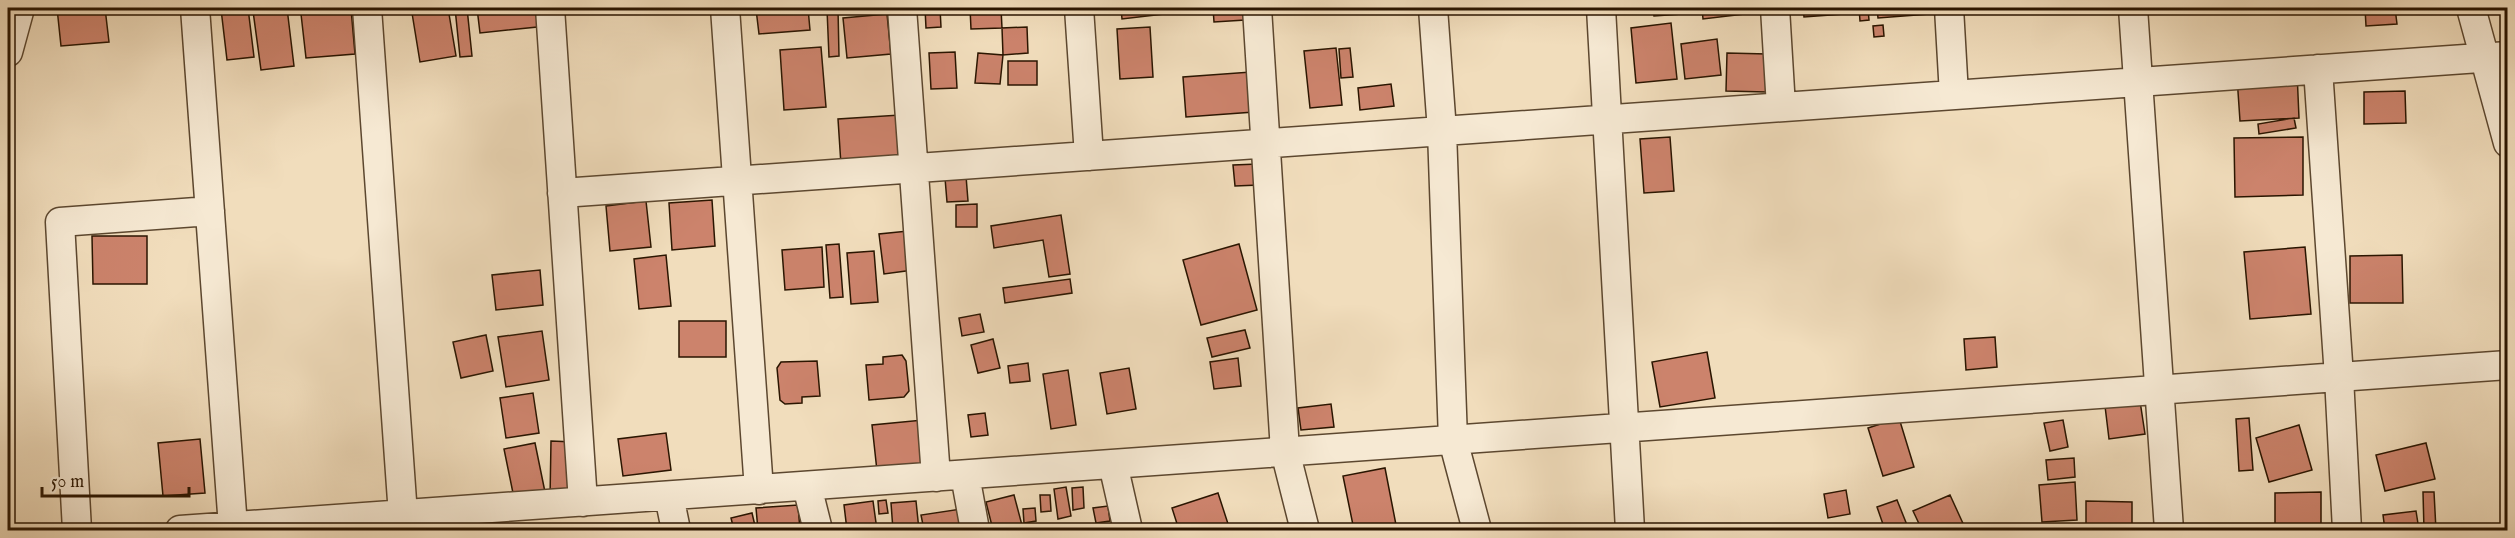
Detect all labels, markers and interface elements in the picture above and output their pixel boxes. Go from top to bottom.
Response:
scale bar [42,460,189,498]
text: 50 m [51,471,84,494]

